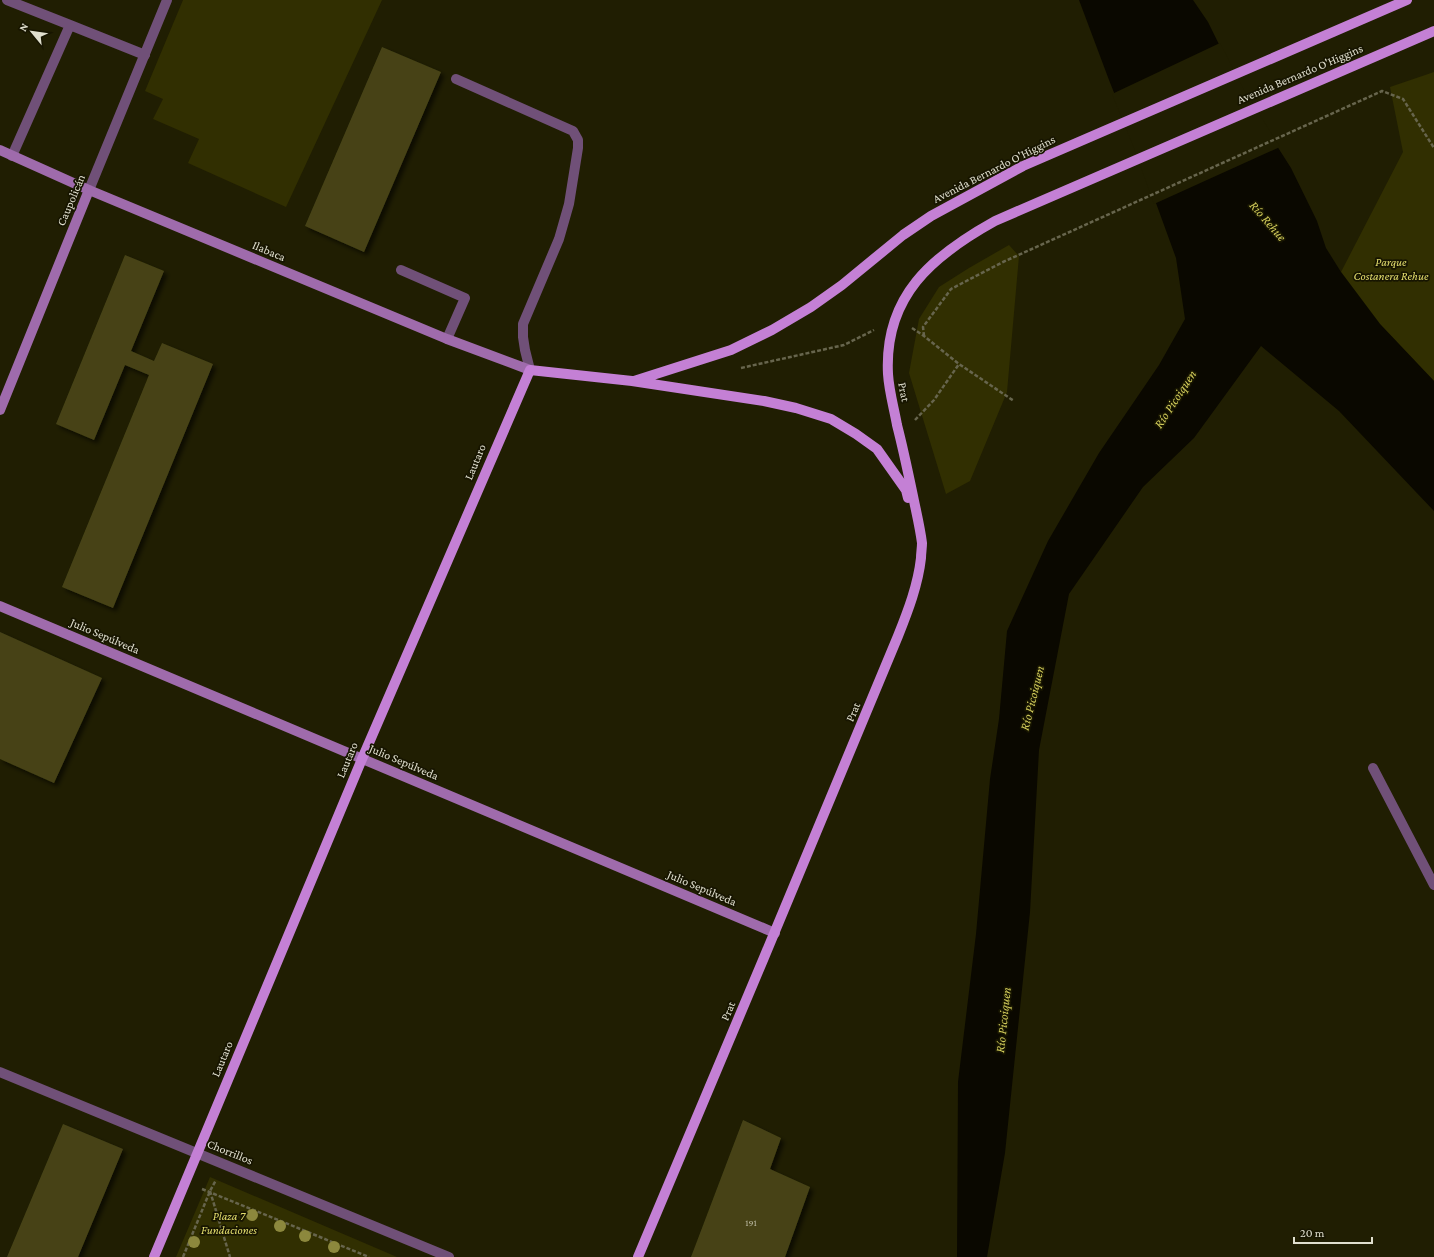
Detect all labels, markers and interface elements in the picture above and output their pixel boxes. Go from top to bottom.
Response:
north arrow [12,12,52,52]
text: N [16,21,31,33]
street label: Avenida Bernardo O'Higgins [1235,41,1365,107]
street label: Avenida Bernardo O'Higgins [931,132,1058,206]
street label: Caupolicán [54,172,88,228]
water label: Río Rehue [1247,198,1290,244]
street label: Ilabaca [250,238,288,264]
park label: Parque Costanera Rehue [1354,255,1429,283]
water label: Río Picoiquen [1151,367,1200,431]
street label: Prat [895,381,913,404]
street label: Lautaro [461,442,489,482]
street label: Julio Sepúlveda [67,615,142,657]
water label: Río Picoiquen [1017,664,1047,732]
street label: Prat [843,699,864,724]
street label: Lautaro [333,740,361,780]
street label: Julio Sepúlveda [366,741,441,783]
street label: Julio Sepúlveda [664,867,739,909]
water label: Río Picoiquen [992,986,1014,1054]
street label: Prat [718,998,739,1023]
street label: Lautaro [208,1039,236,1079]
street label: Chorrillos [205,1136,255,1168]
park label: Plaza 7 Fundaciones [201,1209,257,1237]
house number: 191 [745,1217,757,1228]
scale bar [1294,1219,1372,1245]
text: 20 m [1300,1226,1325,1240]

